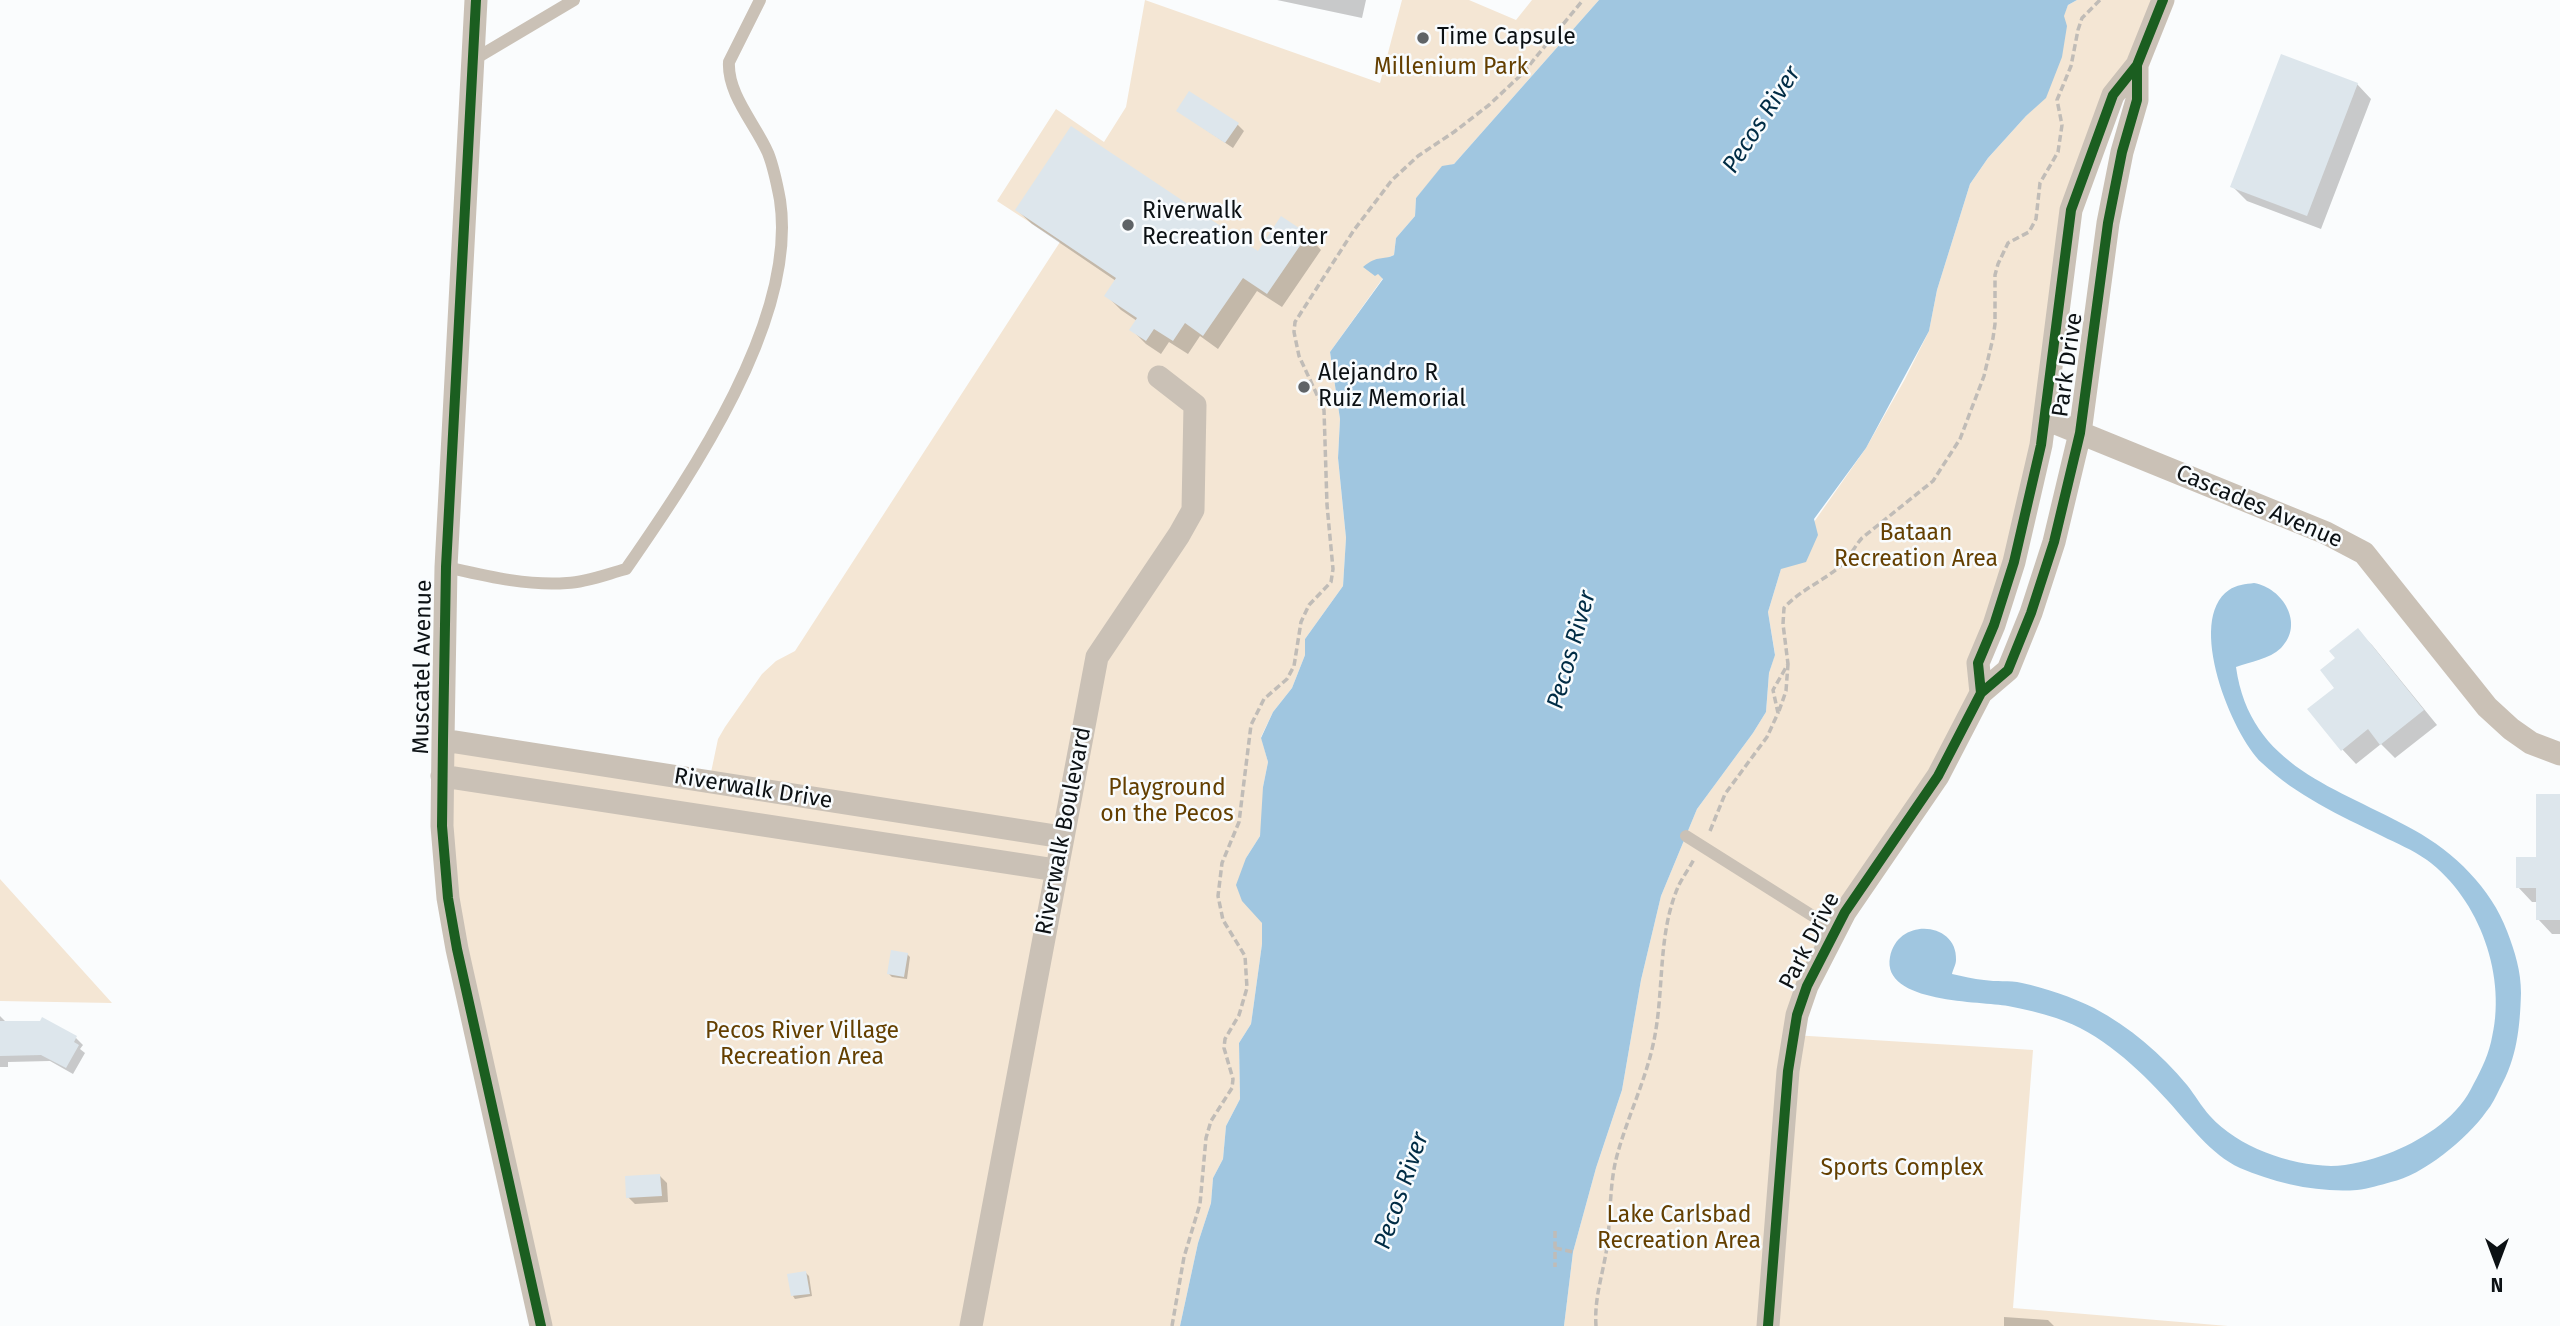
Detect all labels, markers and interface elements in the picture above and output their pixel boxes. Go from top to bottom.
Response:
place label: Time Capsule [1437,24,1576,52]
marker: Time Capsule [1415,30,1431,46]
park label: Millenium Park [1374,54,1528,82]
water label: Pecos River [1717,61,1807,179]
place label: Riverwalk Recreation Center [1142,198,1328,252]
marker: Riverwalk Recreation Center [1120,217,1136,233]
street label: Park Drive [2047,311,2089,419]
place label: Alejandro R Ruiz Memorial [1318,360,1466,414]
marker: Alejandro R Ruiz Memorial [1296,379,1312,395]
street label: Cascades Avenue [2171,459,2347,555]
park label: Bataan Recreation Area [1834,520,1998,574]
street label: Muscatel Avenue [408,579,438,755]
water label: Pecos River [1541,588,1603,712]
street label: Riverwalk Boulevard [1030,725,1098,937]
street label: Riverwalk Drive [672,763,834,815]
park label: Playground on the Pecos [1100,775,1234,829]
street label: Park Drive [1774,888,1846,994]
park label: Pecos River Village Recreation Area [705,1018,899,1072]
water label: Pecos River [1369,1129,1435,1253]
park label: Sports Complex [1821,1155,1983,1183]
park label: Lake Carlsbad Recreation Area [1597,1202,1761,1256]
north arrow [2462,1228,2532,1298]
text: N [2491,1273,2503,1296]

